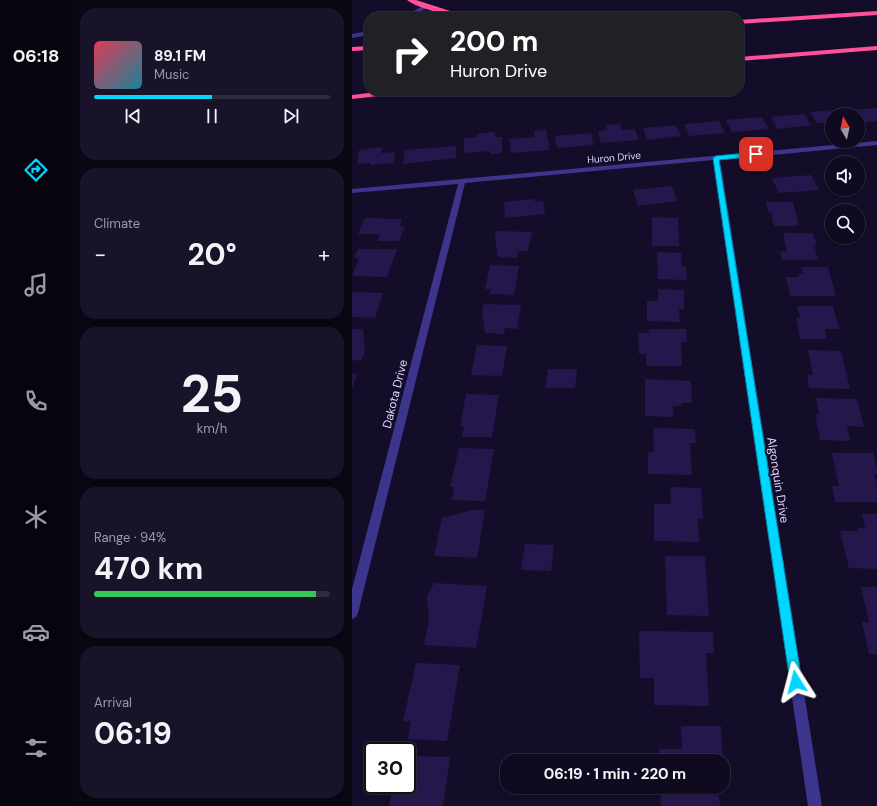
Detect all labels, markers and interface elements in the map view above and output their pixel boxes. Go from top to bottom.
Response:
text: 200 m [450,23,538,60]
icon: right [384,28,436,80]
text: 06:18 [13,44,59,68]
text: 89.1 FM [154,46,206,66]
text: Huron Drive [450,59,547,83]
text: Music [154,66,189,83]
icon: previous [122,105,144,127]
icon: pause [201,105,223,127]
icon: next [280,105,302,127]
north arrow [825,108,865,148]
map controls [825,108,865,244]
pin [739,137,773,171]
icon: arrive [745,143,767,165]
street label: Huron Drive [587,149,642,166]
icon: directions [22,156,50,184]
button: sound [825,156,865,196]
button: search [825,204,865,244]
text: Climate [94,215,140,232]
text: 20° [187,235,237,274]
text: − [94,240,106,269]
text: + [318,240,330,269]
icon: music [22,271,50,299]
street label: Dakota Drive [379,358,411,430]
text: 25 [181,360,243,428]
icon: phone [22,387,50,415]
text: km/h [197,420,227,437]
street label: Algonquin Drive [763,436,793,524]
icon: climate [22,503,50,531]
text: Range · 94% [94,529,166,546]
text: 470 km [94,549,203,588]
icon: car [22,618,50,646]
position arrow [775,661,817,703]
text: Arrival [94,694,132,711]
text: 06:19 [94,714,172,753]
icon: filters [22,734,50,762]
speed limit sign: 30 [364,742,416,794]
text: 06:19 · 1 min · 220 m [544,764,686,784]

